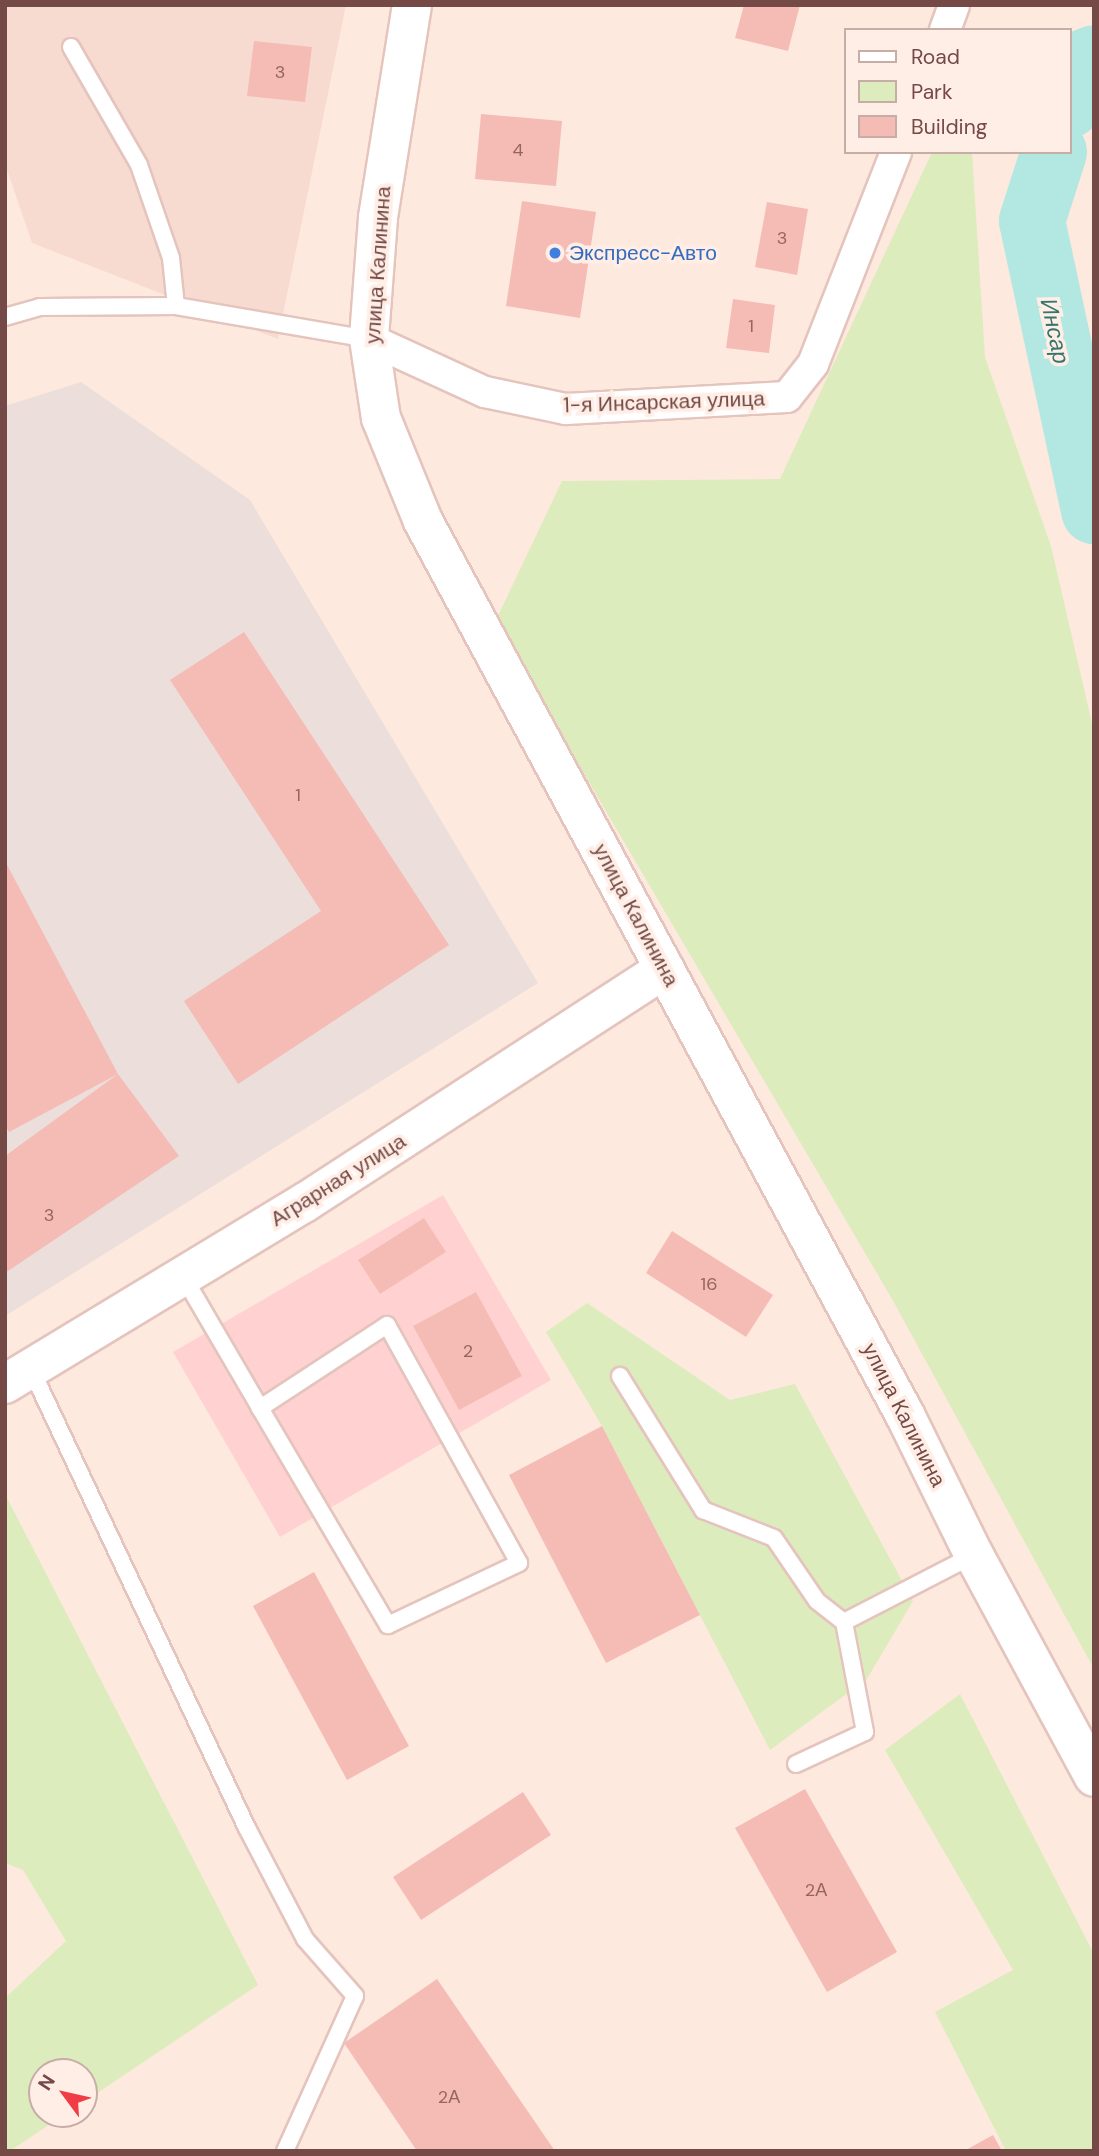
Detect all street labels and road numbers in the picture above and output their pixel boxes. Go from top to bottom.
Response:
street label: улица Калинина [360,185,396,345]
street label: 1-я Инсарская улица [563,386,765,418]
street label: улица Калинина [588,839,684,991]
street label: Аграрная улица [266,1128,410,1232]
street label: улица Калинина [857,1339,951,1491]

